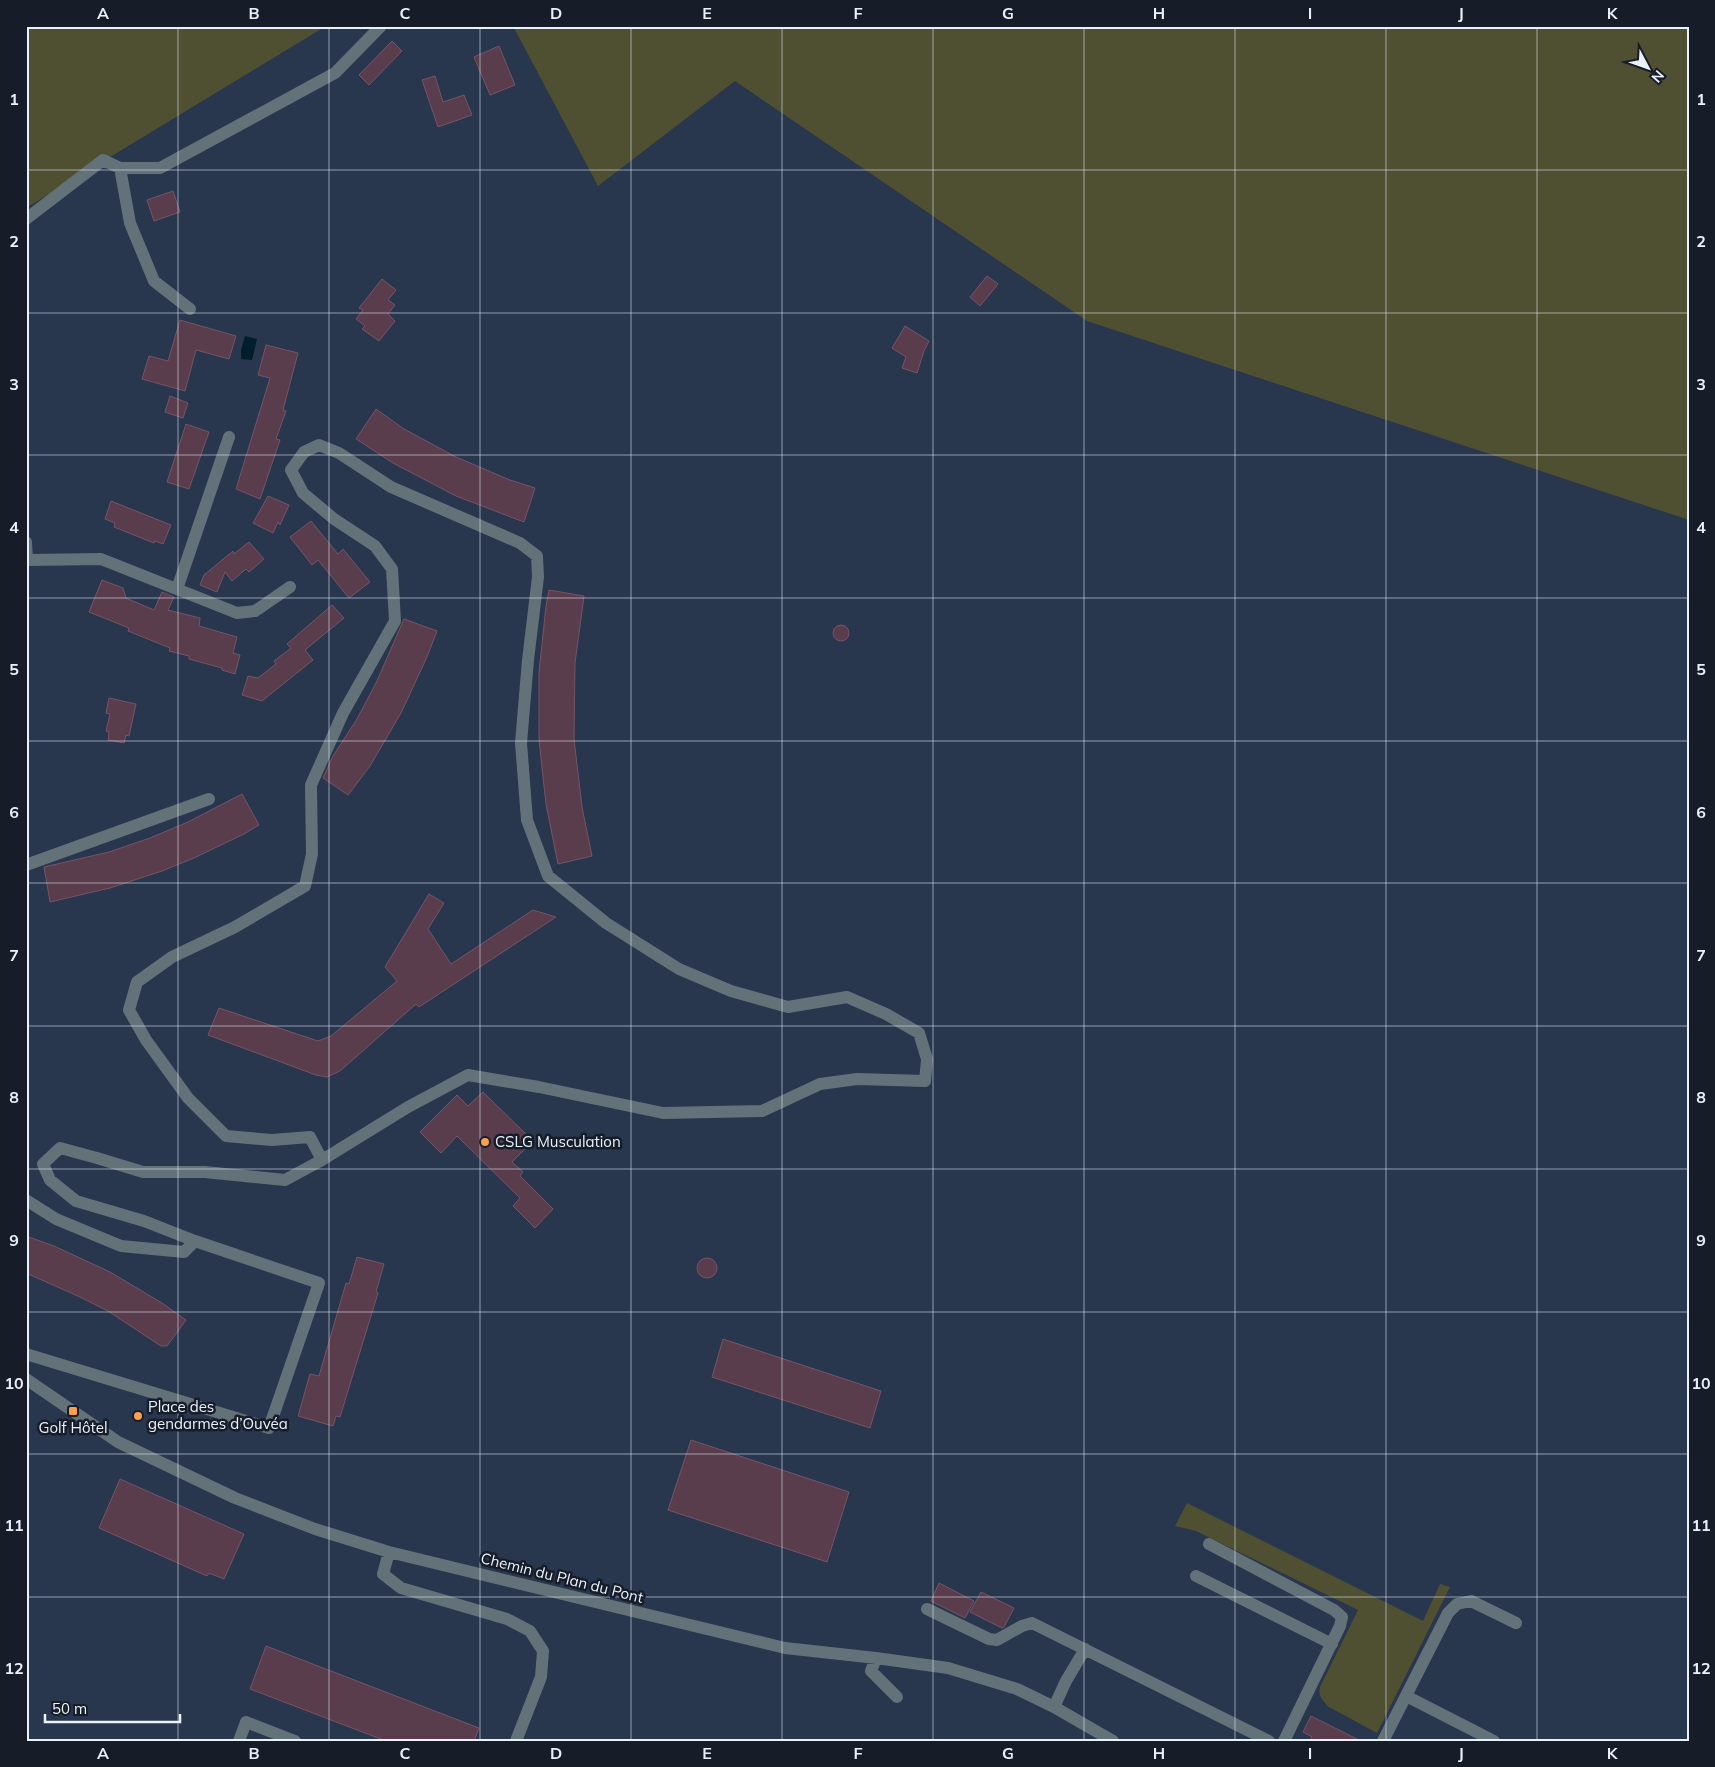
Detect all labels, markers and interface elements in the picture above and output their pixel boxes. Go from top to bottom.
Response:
text: A [97,3,109,23]
text: B [248,3,260,23]
text: C [400,3,411,23]
text: D [550,3,562,23]
text: E [702,3,712,23]
text: F [853,3,863,23]
text: G [1002,3,1014,23]
text: H [1153,3,1165,23]
text: I [1308,3,1312,23]
text: J [1458,3,1464,23]
text: K [1607,3,1619,23]
north arrow [1622,42,1672,92]
text: N [1648,67,1668,86]
text: 1 [9,89,19,109]
text: 1 [1696,89,1706,109]
text: 2 [9,231,19,251]
text: 2 [1696,231,1706,251]
text: 3 [9,374,19,394]
text: 3 [1696,374,1706,394]
text: 4 [9,517,19,537]
text: 4 [1696,517,1706,537]
text: 5 [9,659,19,679]
text: 5 [1696,659,1706,679]
text: 6 [9,802,19,822]
text: 6 [1696,802,1706,822]
text: 7 [9,945,19,965]
text: 7 [1696,945,1706,965]
text: 8 [9,1087,19,1107]
text: 8 [1696,1087,1706,1107]
place label: CSLG Musculation [495,1132,621,1151]
marker: CSLG Musculation [479,1136,491,1148]
text: 9 [9,1230,19,1250]
text: 9 [1696,1230,1706,1250]
text: 10 [4,1373,24,1393]
text: 10 [1691,1373,1711,1393]
place label: Place des gendarmes d’Ouvéa [148,1397,288,1433]
marker: Golf Hôtel [67,1405,79,1417]
marker: Place des gendarmes d’Ouvéa [132,1410,144,1422]
place label: Golf Hôtel [39,1418,107,1437]
text: 11 [4,1515,24,1535]
text: 11 [1691,1515,1711,1535]
street label: Chemin du Plan du Pont [479,1548,645,1607]
text: 12 [4,1658,24,1678]
text: 12 [1691,1658,1711,1678]
scale bar [45,1692,180,1724]
text: 50 m [52,1699,87,1718]
text: A [97,1743,109,1763]
text: B [248,1743,260,1763]
text: C [400,1743,411,1763]
text: D [550,1743,562,1763]
text: E [702,1743,712,1763]
text: F [853,1743,863,1763]
text: G [1002,1743,1014,1763]
text: H [1153,1743,1165,1763]
text: I [1308,1743,1312,1763]
text: J [1458,1743,1464,1763]
text: K [1607,1743,1619,1763]

